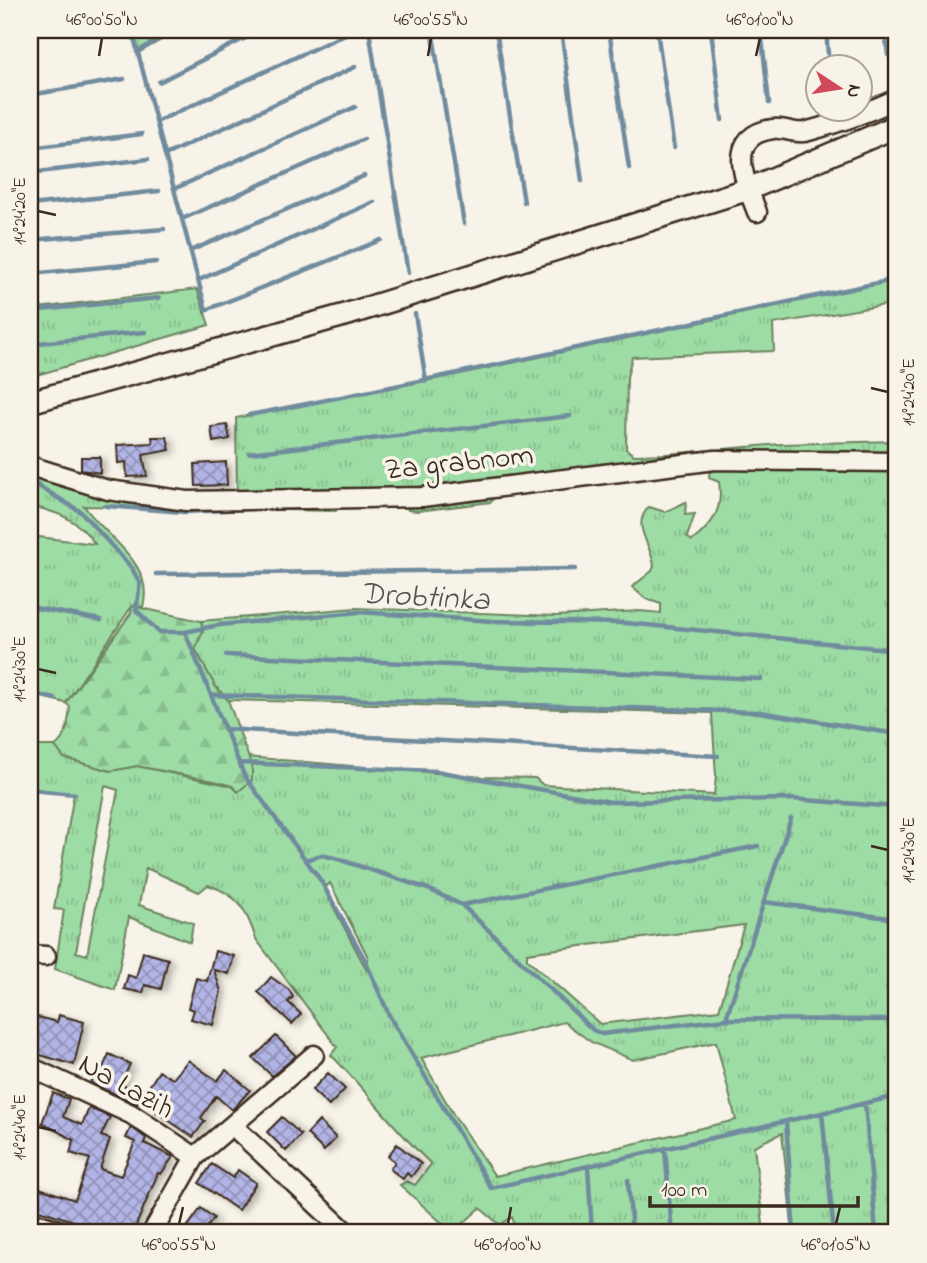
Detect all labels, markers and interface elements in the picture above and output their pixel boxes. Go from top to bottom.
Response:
text: 46°00'50"N [66,8,138,34]
text: 46°00'55"N [394,8,468,34]
text: 46°01'00"N [726,8,794,34]
north arrow [804,52,874,122]
text: N [839,82,868,100]
text: 14°24'20"E [8,177,34,245]
text: 14°24'20"E [897,358,923,426]
street label: Za grabnom [383,434,536,494]
water label: Drobtinka [359,572,491,625]
text: 14°24'30"E [8,636,34,702]
text: 14°24'30"E [897,817,923,883]
street label: Na Lazih [70,1043,181,1132]
text: 14°24'40"E [8,1094,34,1160]
scale bar [650,1165,859,1209]
text: 100 m [661,1176,707,1206]
text: 46°00'55"N [142,1233,216,1259]
text: 46°01'00"N [474,1233,542,1259]
text: 46°01'05"N [801,1233,871,1259]

